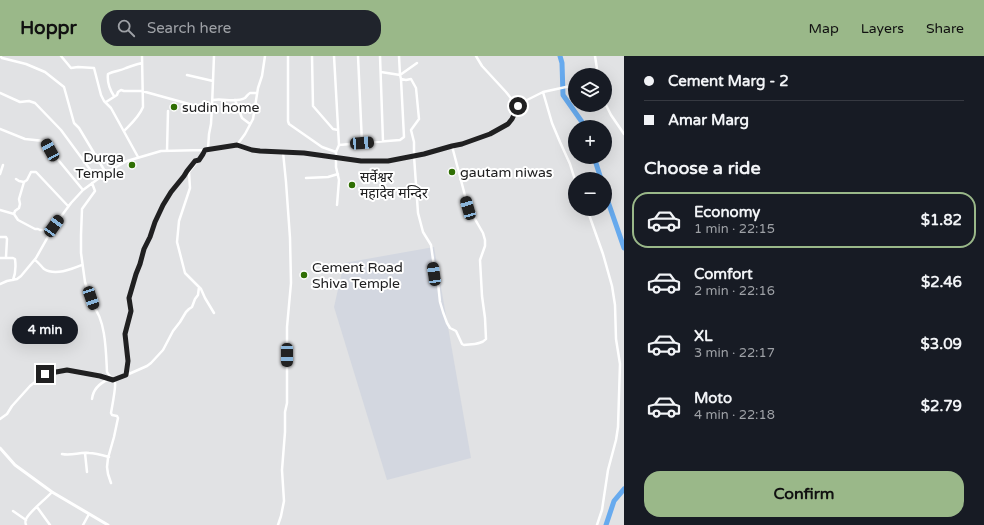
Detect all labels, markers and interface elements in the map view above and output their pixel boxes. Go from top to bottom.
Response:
search box [101,10,381,46]
text: Hoppr [20,17,77,39]
icon: search [115,17,137,39]
text: Search here [147,19,231,37]
text: Map [809,20,839,37]
text: Layers [861,20,904,37]
text: Share [926,20,964,37]
map controls [568,68,612,216]
button: layers [568,68,612,112]
text: Cement Marg - 2 [668,72,789,90]
route start [509,97,527,115]
place label: sudin home [182,99,260,116]
marker: sudin home [169,102,179,112]
text: Amar Marg [668,111,749,129]
button: + [568,120,612,164]
car [350,136,374,150]
car [39,137,61,163]
place label: Durga Temple [75,149,124,182]
text: Choose a ride [644,157,761,179]
marker: Durga Temple [127,160,137,170]
place label: gautam niwas [460,164,553,181]
marker: gautam niwas [447,167,457,177]
place label: सर्वेश्वर महादेव मन्दिर [360,169,428,202]
button: − [568,172,612,216]
marker: सर्वेश्वर महादेव मन्दिर [347,180,357,190]
car [459,195,477,221]
icon: car [646,202,682,238]
text: Economy [694,203,760,221]
text: $1.82 [921,211,962,229]
car [42,213,66,239]
text: 1 min · 22:15 [694,221,775,237]
place label: Cement Road Shiva Temple [312,259,403,292]
car [426,261,442,287]
icon: car [646,264,682,300]
text: Comfort [694,265,753,283]
marker: Cement Road Shiva Temple [299,270,309,280]
text: $2.46 [921,273,962,291]
text: 2 min · 22:16 [694,283,775,299]
car [81,285,101,311]
callout: 4 min [12,316,78,344]
text: 4 min [28,322,62,338]
icon: car [646,326,682,362]
text: XL [694,327,713,345]
text: $3.09 [921,335,962,353]
car [281,343,293,367]
text: 3 min · 22:17 [694,345,775,361]
route end [36,365,54,383]
icon: car [646,388,682,424]
text: Moto [694,389,732,407]
text: $2.79 [921,397,962,415]
text: 4 min · 22:18 [694,407,775,423]
button: Confirm [644,471,964,517]

